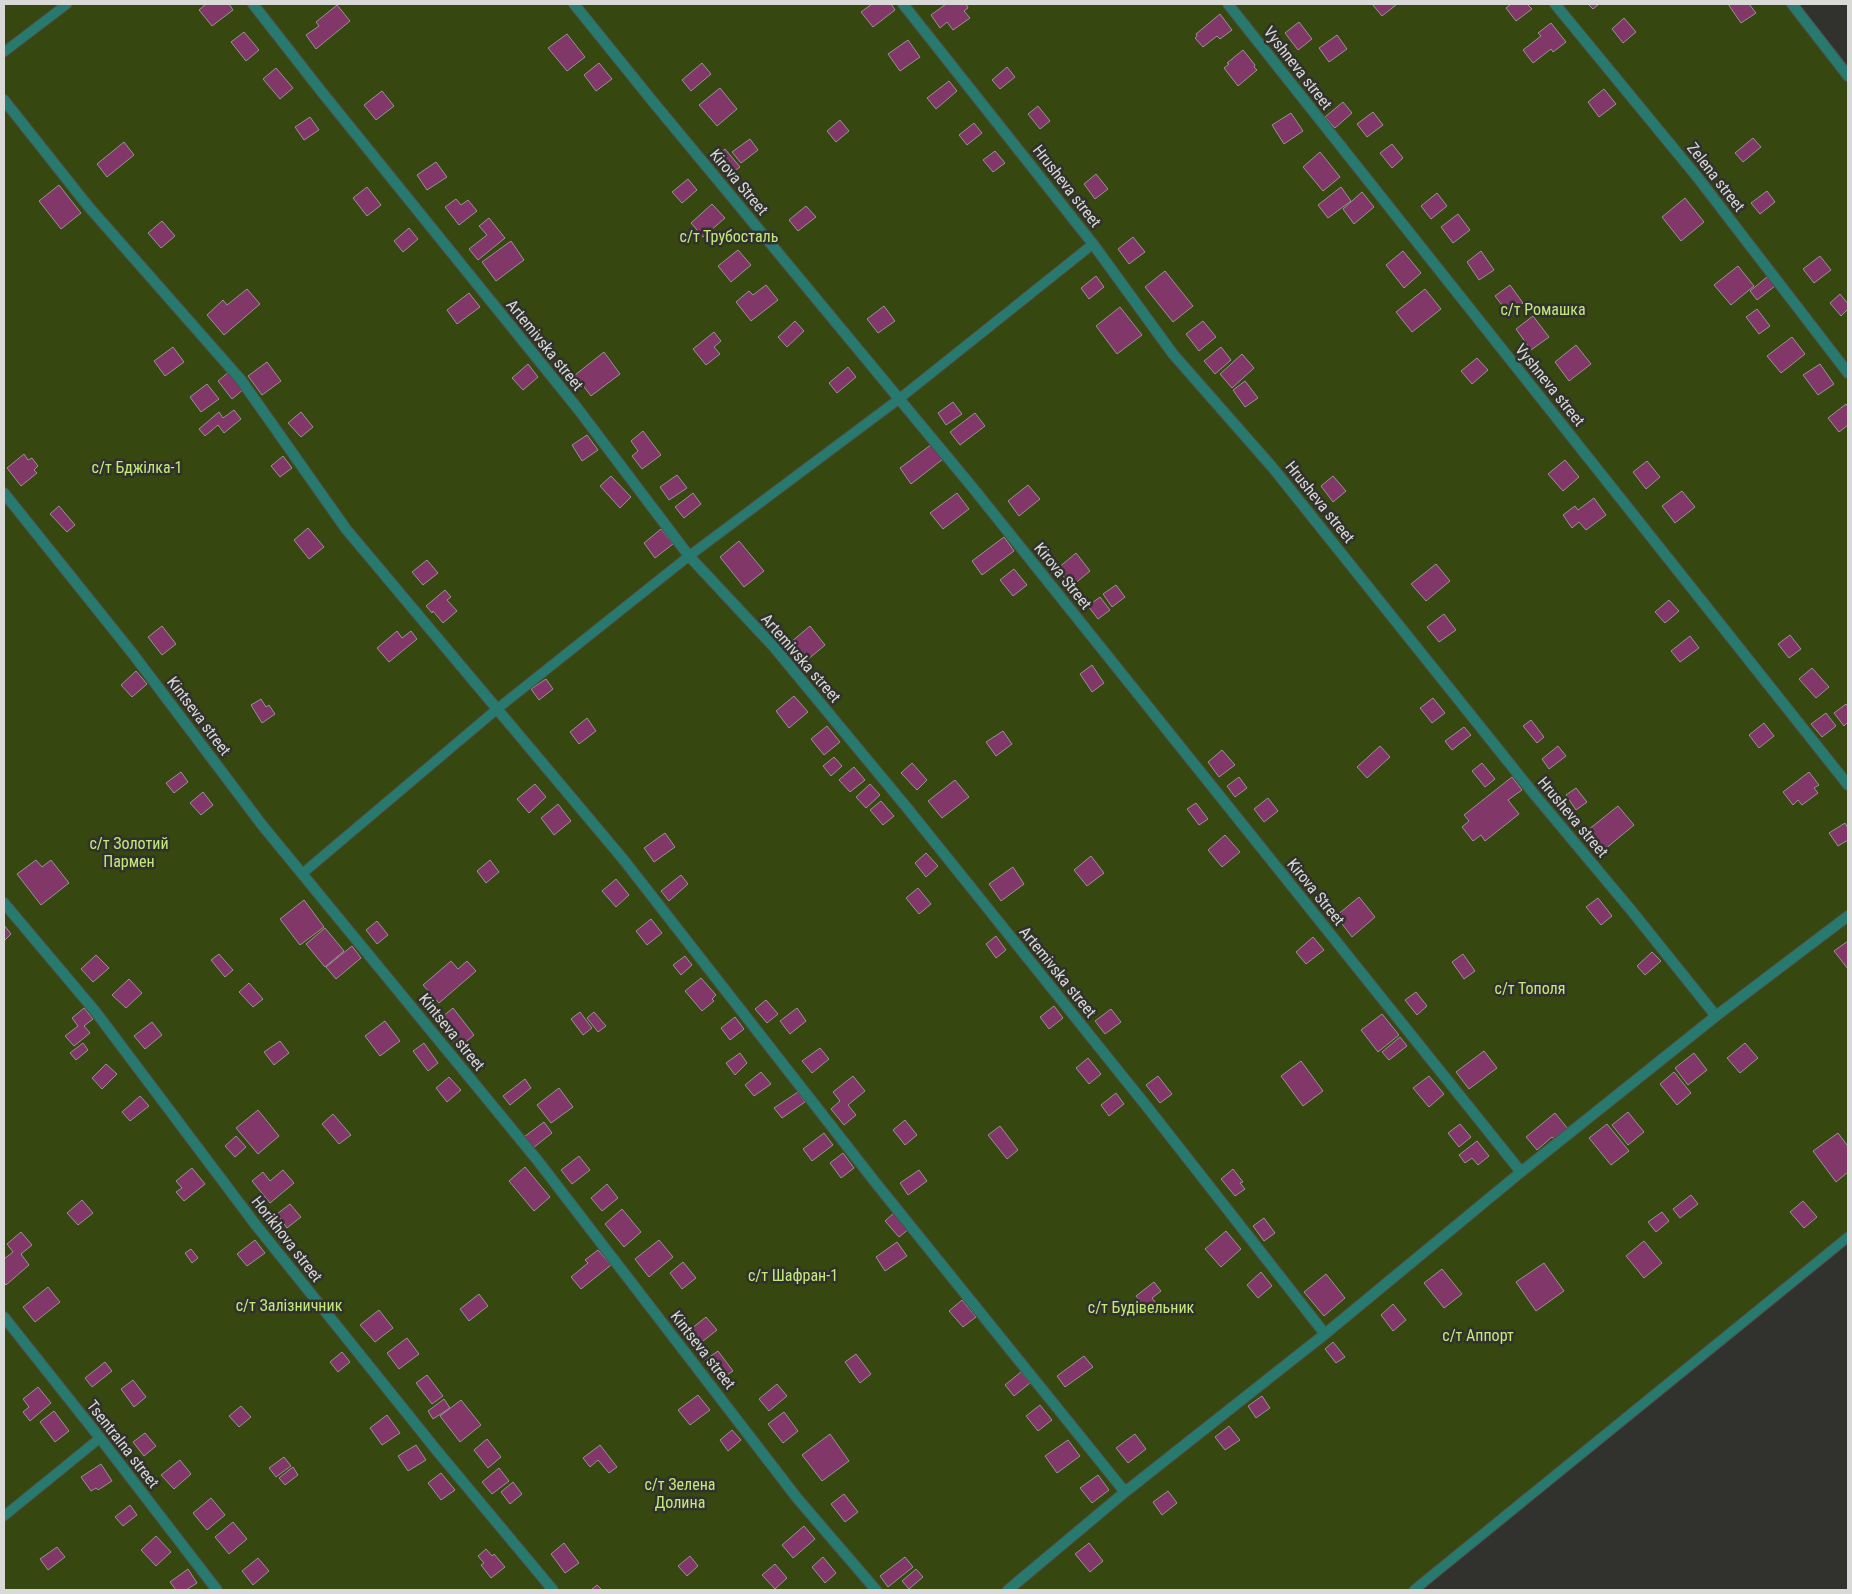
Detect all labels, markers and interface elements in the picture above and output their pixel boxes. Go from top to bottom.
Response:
street label: Vyshneva street [1260,23,1337,114]
street label: Zelena street [1683,139,1749,216]
street label: Hrusheva street [1029,141,1105,231]
street label: Kirova Street [706,145,772,219]
park label: с/т Трубосталь [680,227,778,246]
street label: Artemivska street [502,296,588,395]
park label: с/т Ромашка [1500,300,1586,319]
street label: Vyshneva street [1511,340,1589,430]
street label: Hrusheva street [1281,457,1359,547]
park label: с/т Бджілка-1 [92,458,182,477]
street label: Kirova Street [1030,539,1096,613]
street label: Artemivska street [757,610,845,707]
street label: Kintseva street [163,673,235,760]
street label: Hrusheva street [1534,773,1612,861]
park label: с/т Золотий Пармен [89,834,169,871]
street label: Kirova Street [1283,855,1349,929]
street label: Artemivska street [1015,923,1101,1022]
park label: с/т Тополя [1494,979,1566,998]
street label: Kintseva street [415,989,489,1075]
street label: Horikhova street [248,1192,327,1286]
park label: с/т Шафран-1 [748,1266,838,1285]
park label: с/т Залізничник [236,1296,343,1315]
park label: с/т Будівельник [1088,1298,1195,1317]
street label: Kintseva street [667,1307,740,1393]
park label: с/т Аппорт [1442,1326,1514,1345]
street label: Tsentralna street [83,1396,163,1492]
park label: с/т Зелена Долина [644,1475,716,1512]

